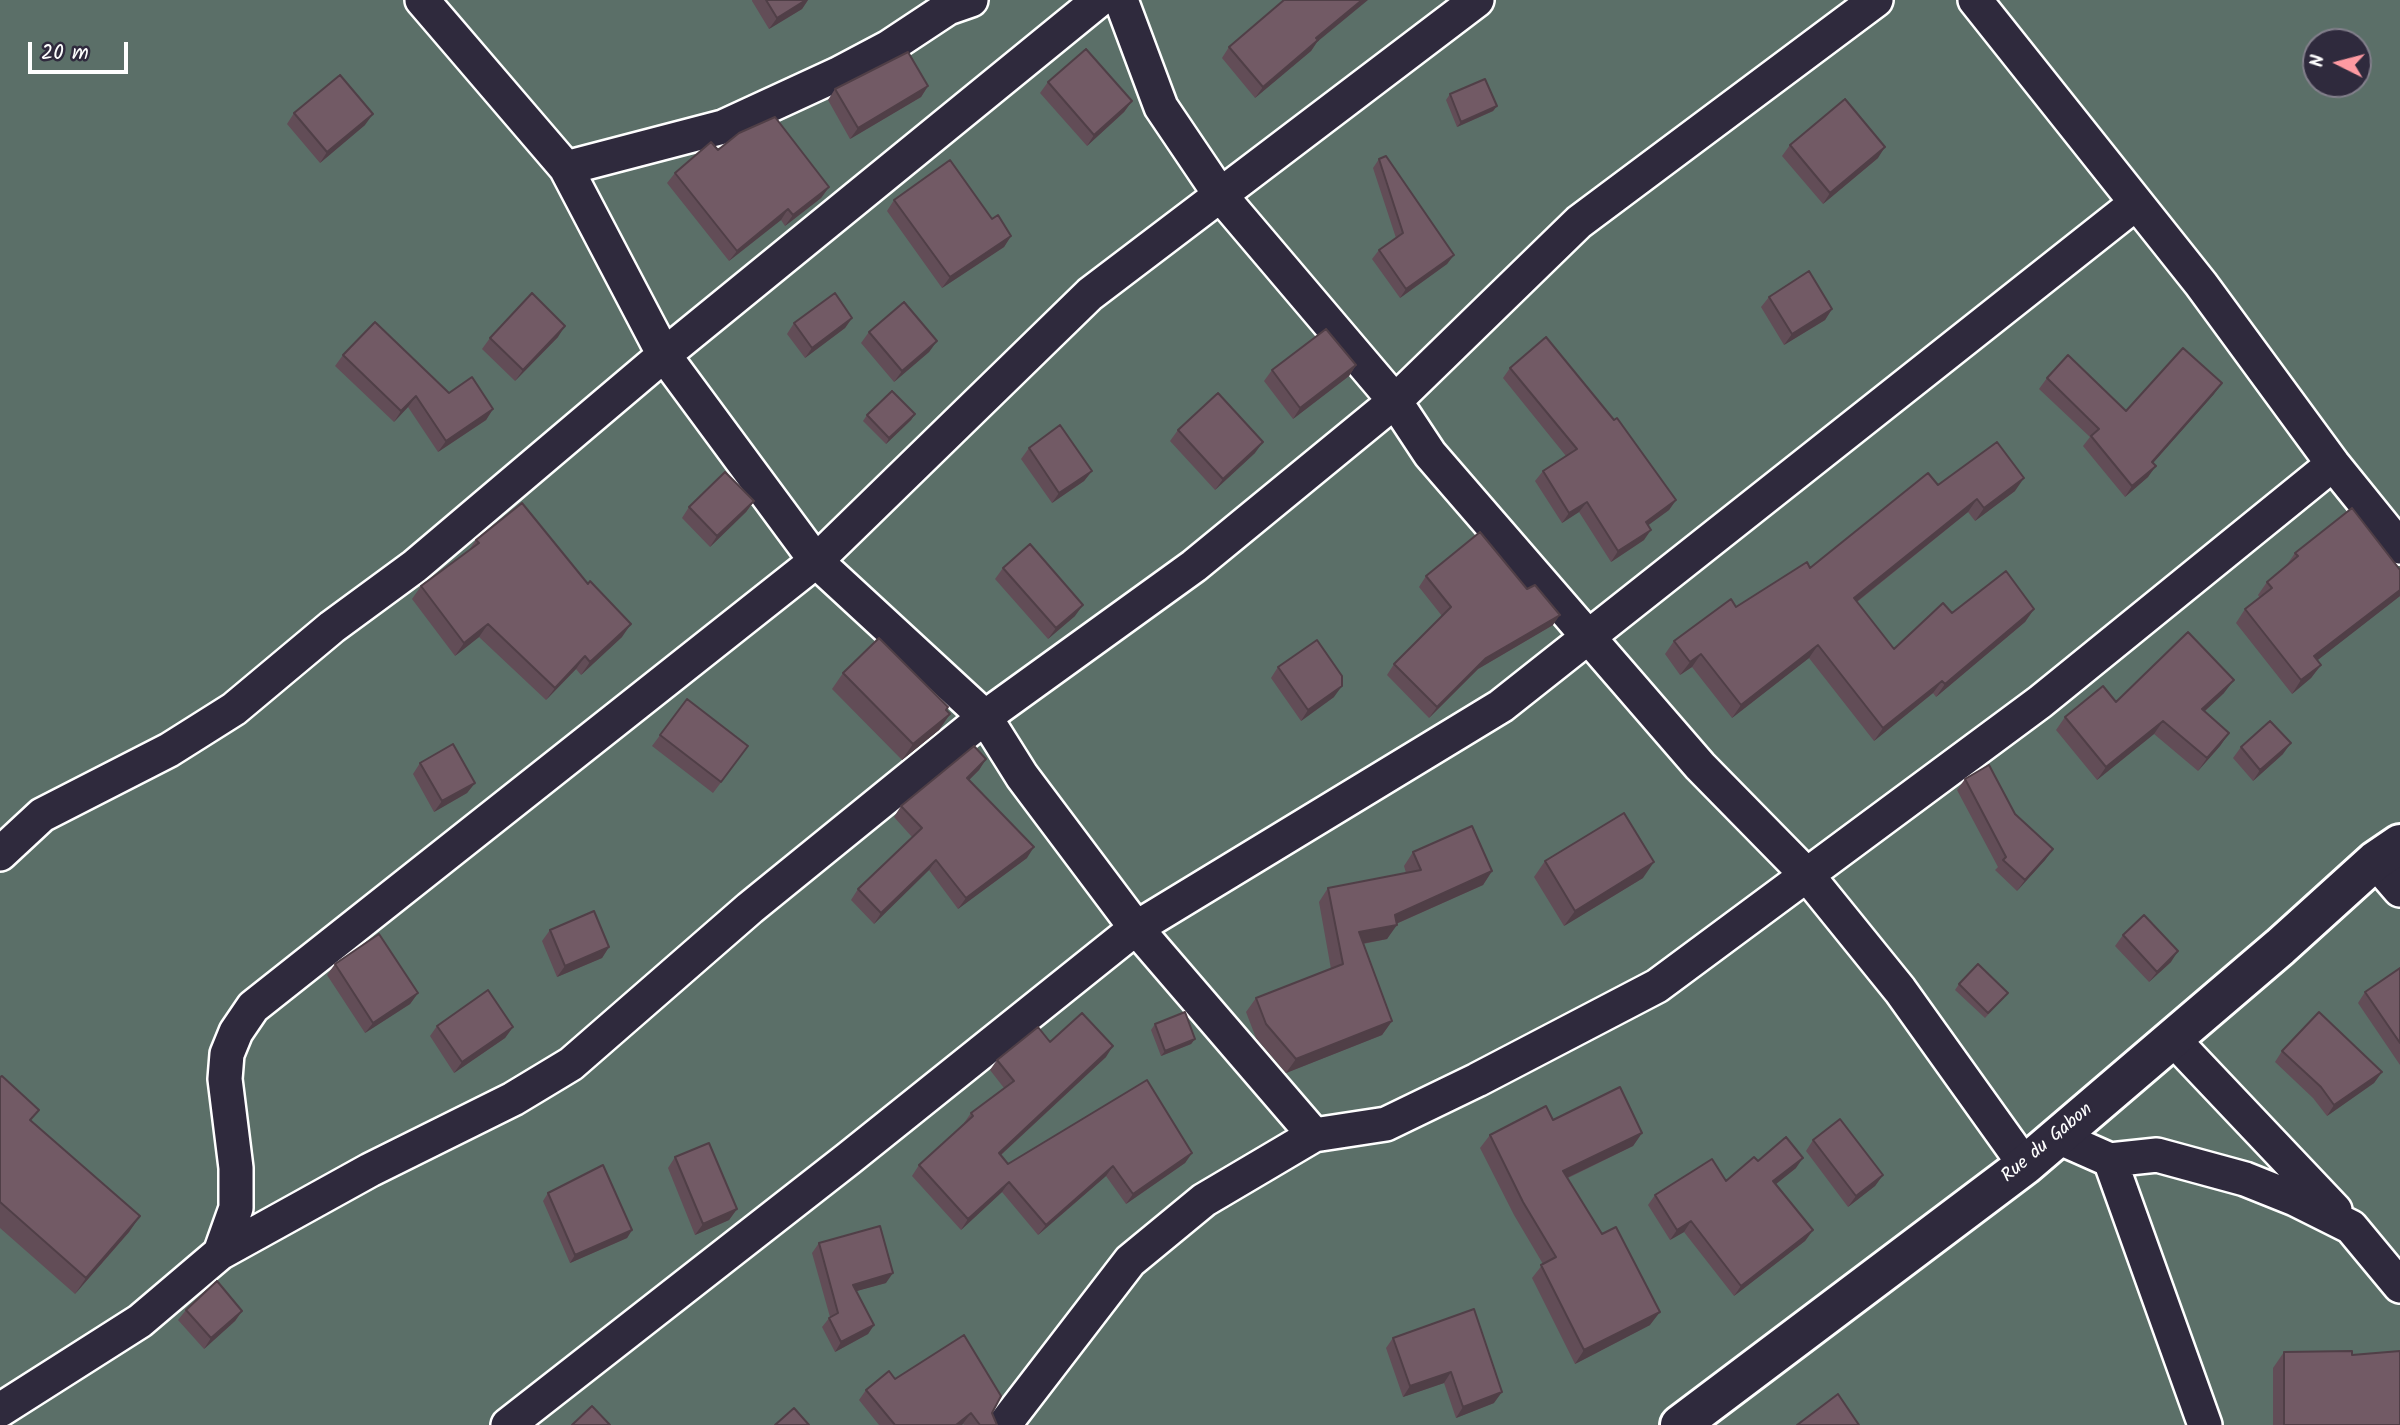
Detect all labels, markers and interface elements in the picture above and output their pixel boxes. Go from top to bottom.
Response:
scale bar [32,28,131,72]
north arrow [2302,28,2372,98]
text: 20 m [41,37,89,70]
text: N [2303,53,2334,69]
street label: Rue du Gabon [1998,1099,2098,1189]

